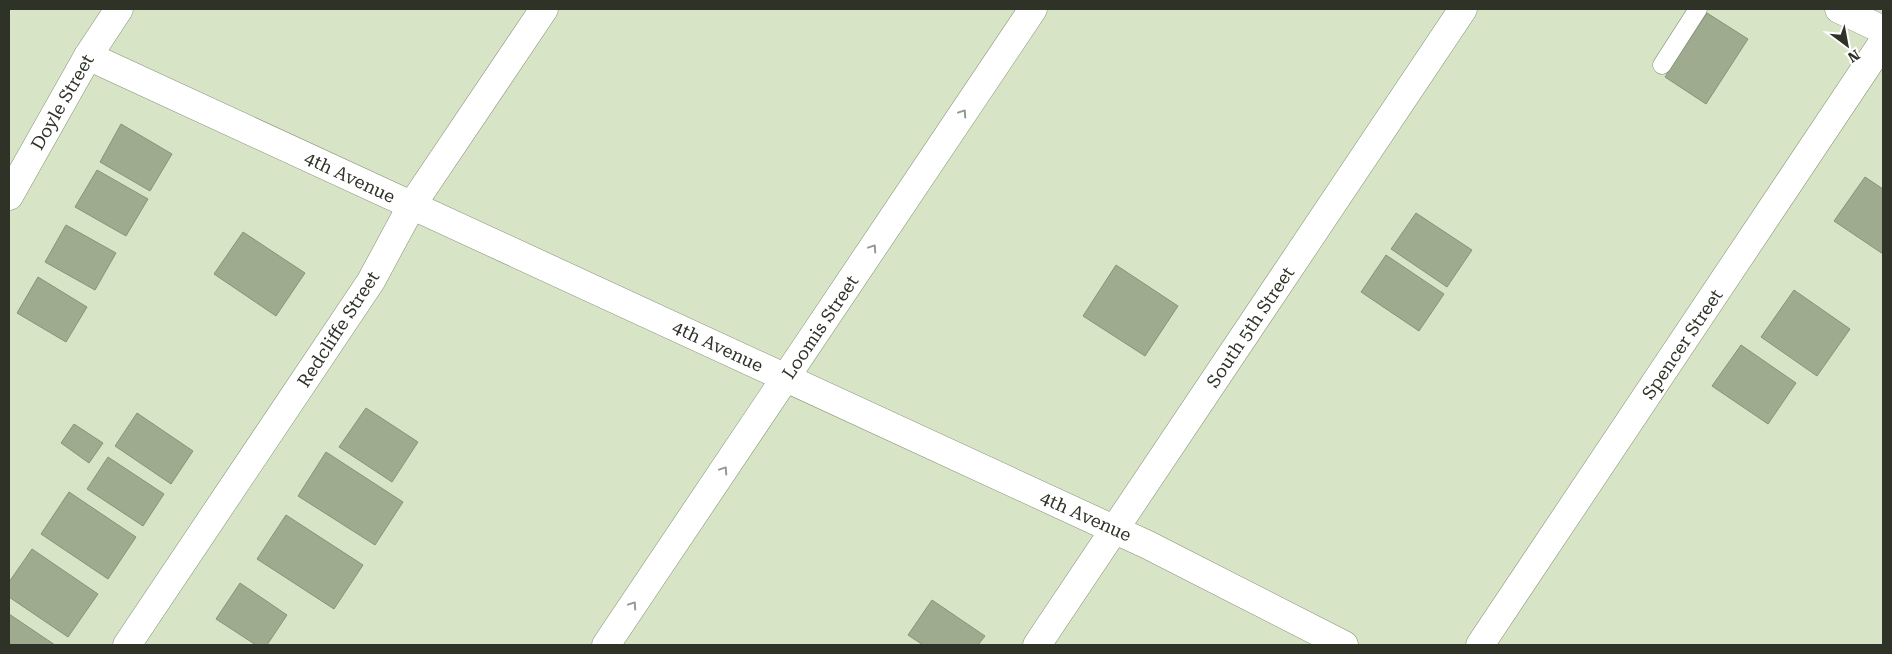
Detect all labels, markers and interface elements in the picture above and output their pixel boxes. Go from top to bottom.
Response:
north arrow [1822,20,1872,70]
text: N [1845,46,1863,66]
street label: Doyle Street [26,50,98,154]
one-way arrow [957,109,967,118]
street label: 4th Avenue [301,147,399,207]
one-way arrow [867,244,876,254]
street label: South 5th Street [1202,262,1298,391]
street label: Redcliffe Street [293,267,384,391]
street label: Loomis Street [778,271,863,383]
street label: Spencer Street [1638,285,1727,403]
street label: 4th Avenue [669,316,767,376]
one-way arrow [718,466,727,476]
street label: 4th Avenue [1037,487,1135,545]
one-way arrow [627,601,636,611]

